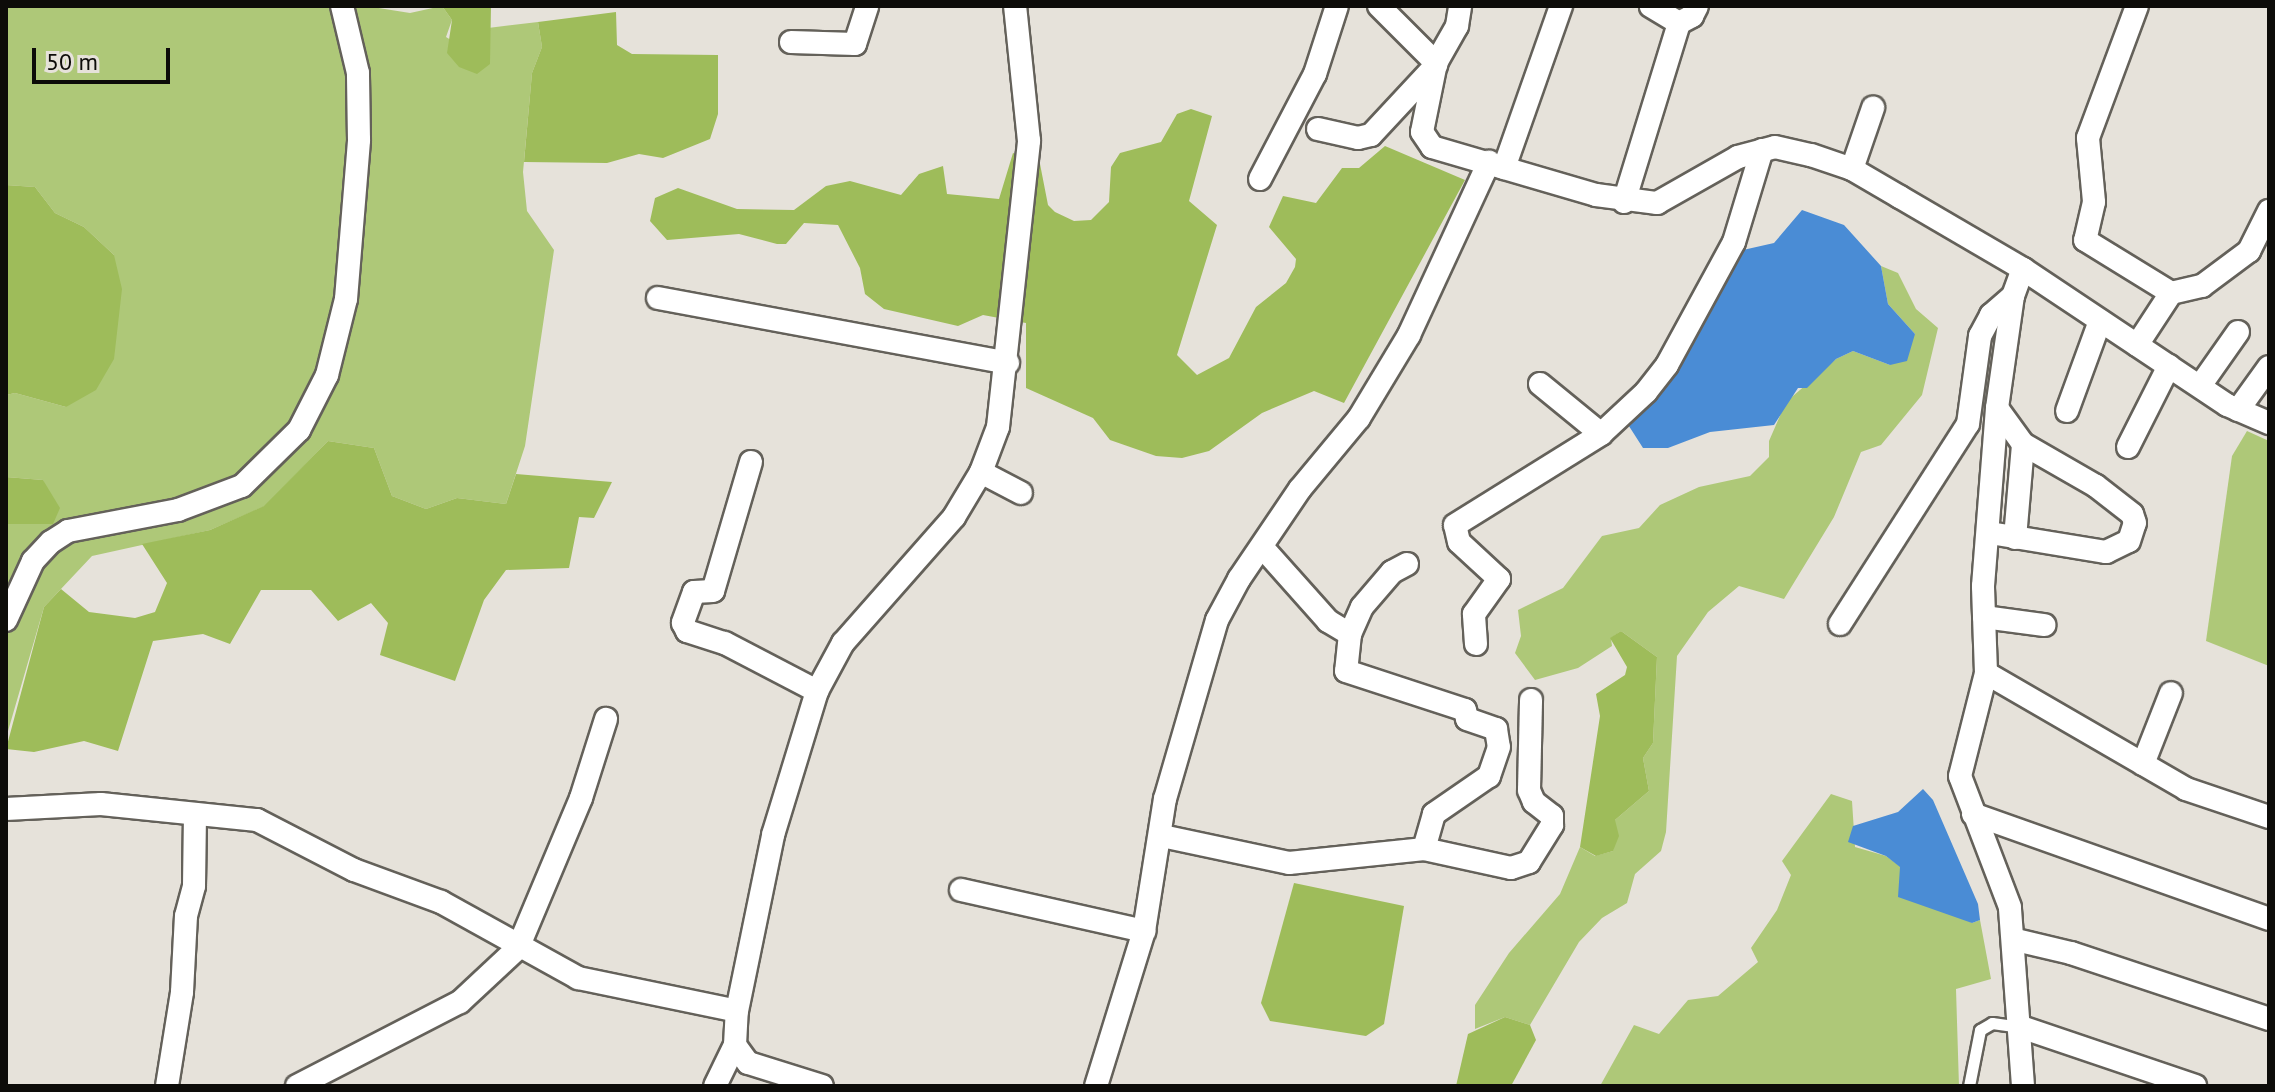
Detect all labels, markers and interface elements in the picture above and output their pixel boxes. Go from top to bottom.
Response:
scale bar [36,32,174,82]
text: 50 m [46,46,98,77]

